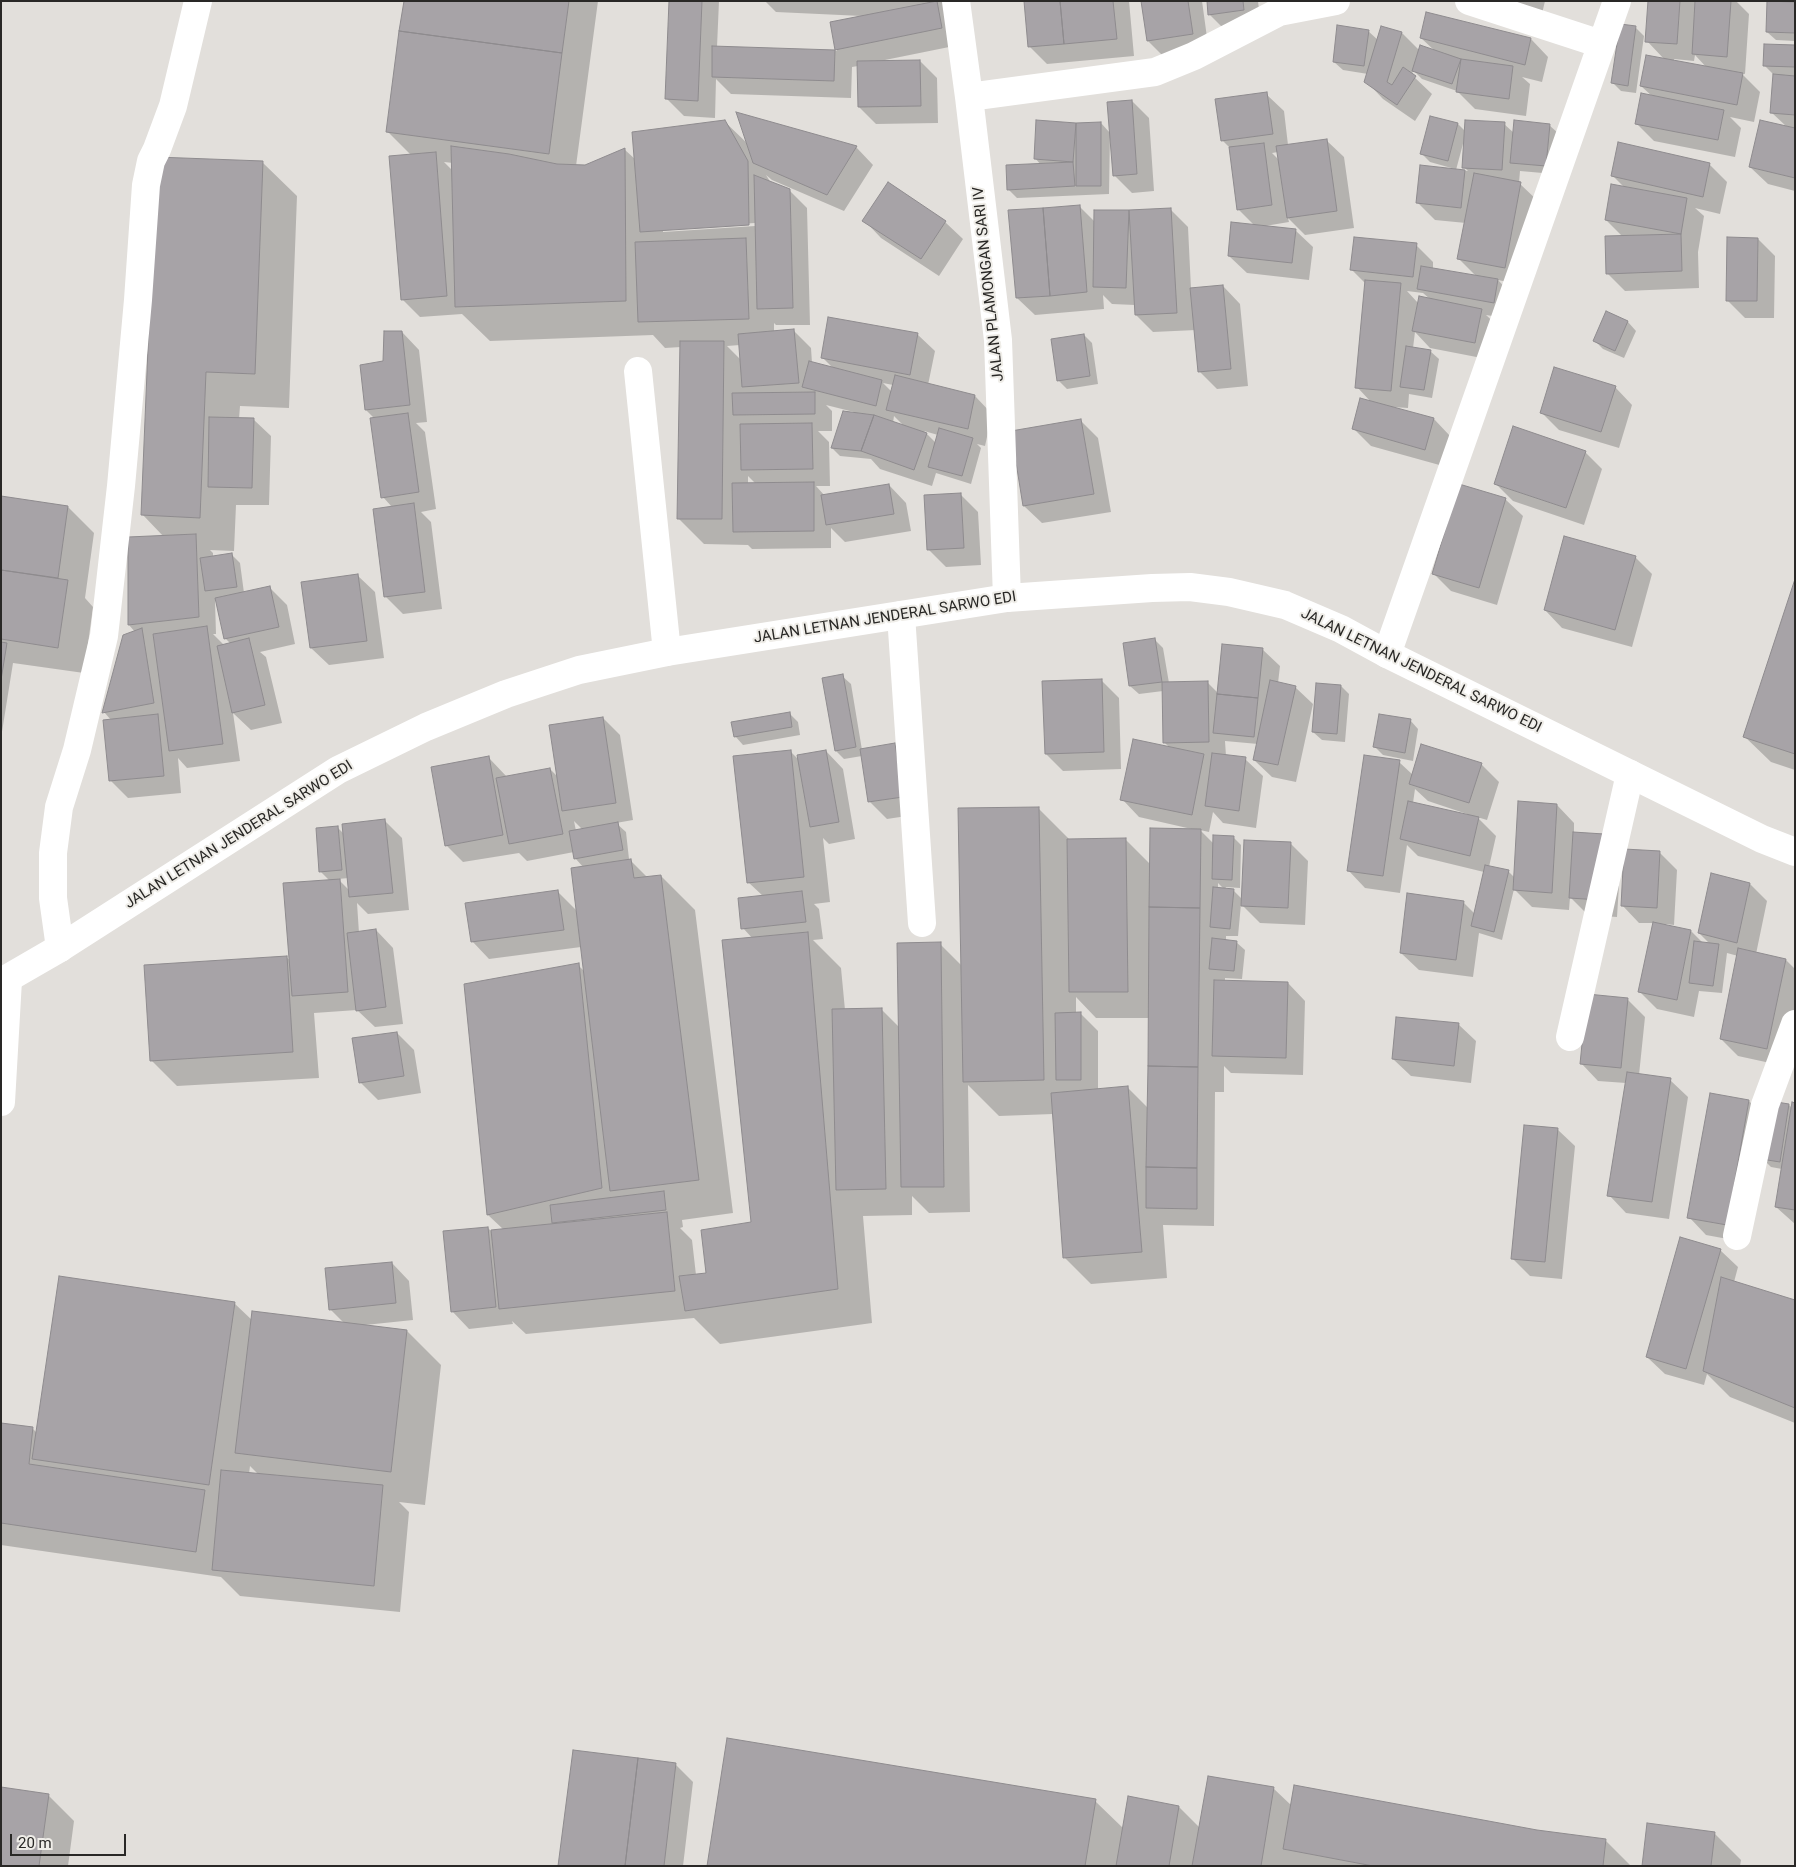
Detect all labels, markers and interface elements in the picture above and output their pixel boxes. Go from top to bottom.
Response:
street label: JALAN PLAMONGAN SARI IV [970,186,1008,382]
street label: JALAN LETNAN JENDERAL SARWO EDI [752,588,1018,648]
street label: JALAN LETNAN JENDERAL SARWO EDI [1298,605,1544,737]
street label: JALAN LETNAN JENDERAL SARWO EDI [122,757,356,913]
scale bar [12,1824,129,1856]
text: 20 m [18,1834,52,1852]

